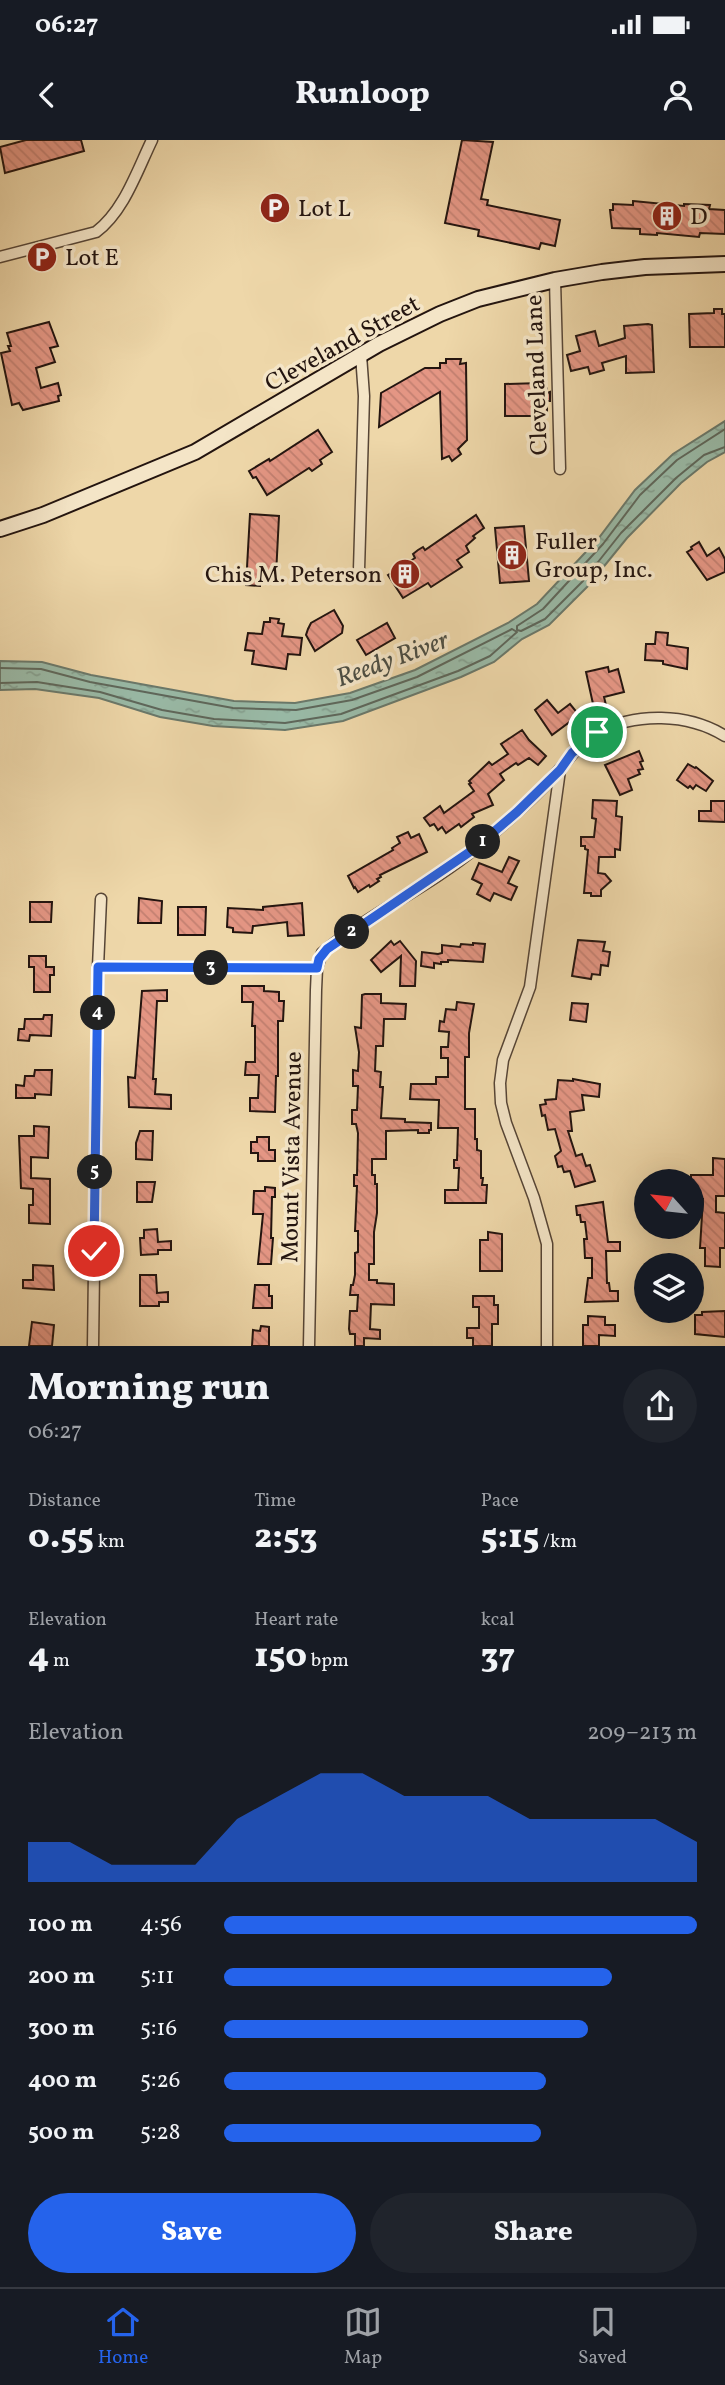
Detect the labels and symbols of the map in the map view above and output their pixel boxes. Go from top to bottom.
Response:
parking icon: Lot L [258,191,292,225]
place label: Lot L [298,193,351,227]
building icon: D [650,199,684,233]
place label: D [690,201,708,235]
parking icon: Lot E [25,240,59,274]
place label: Lot E [65,242,119,276]
street label: Cleveland Street [259,288,427,401]
street label: Cleveland Lane [518,294,558,456]
place label: Fuller Group, Inc. [535,526,653,588]
building icon: Fuller Group, Inc. [495,538,529,572]
building icon: Chis M. Peterson [388,557,422,591]
place label: Chis M. Peterson [205,559,382,593]
water label: Reedy River [331,623,455,697]
pin [567,702,627,762]
pin: 1 [466,824,500,860]
pin: 2 [334,914,370,950]
pin: 3 [194,950,228,986]
pin: 4 [80,996,116,1030]
street label: Mount Vista Avenue [274,1051,312,1263]
pin: 5 [78,1154,112,1190]
north arrow [634,1169,704,1239]
pin [64,1221,124,1281]

